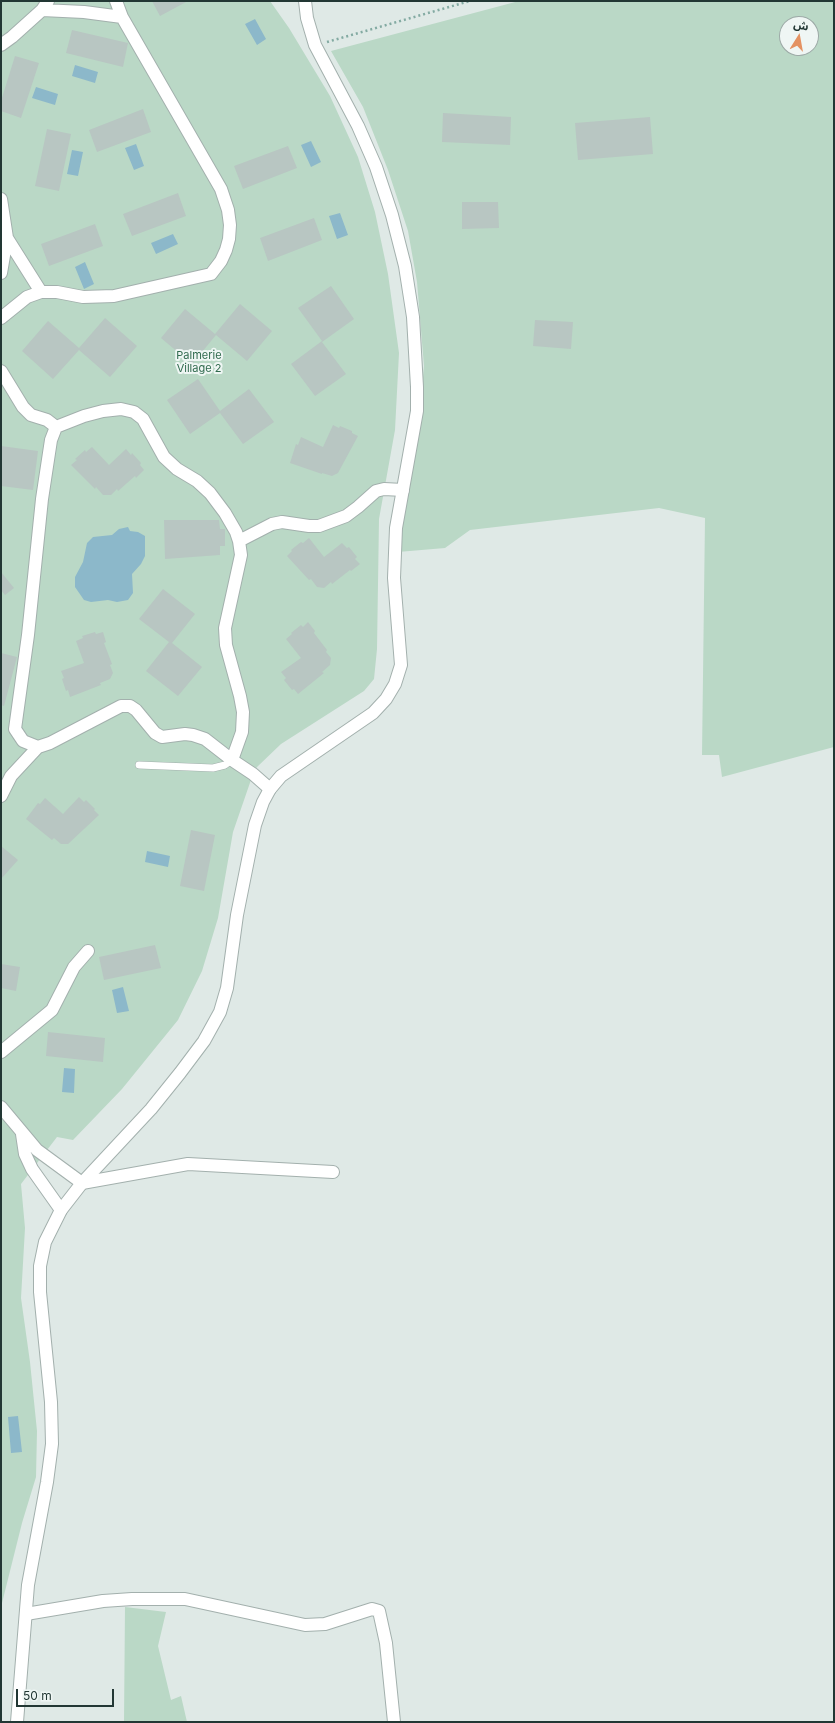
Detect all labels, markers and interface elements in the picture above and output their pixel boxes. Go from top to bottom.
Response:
north arrow [779,16,819,56]
text: ش [792,17,810,34]
park label: Palmerie Village 2 [176,349,222,375]
scale bar [18,1681,116,1707]
text: 50 m [23,1688,52,1703]

